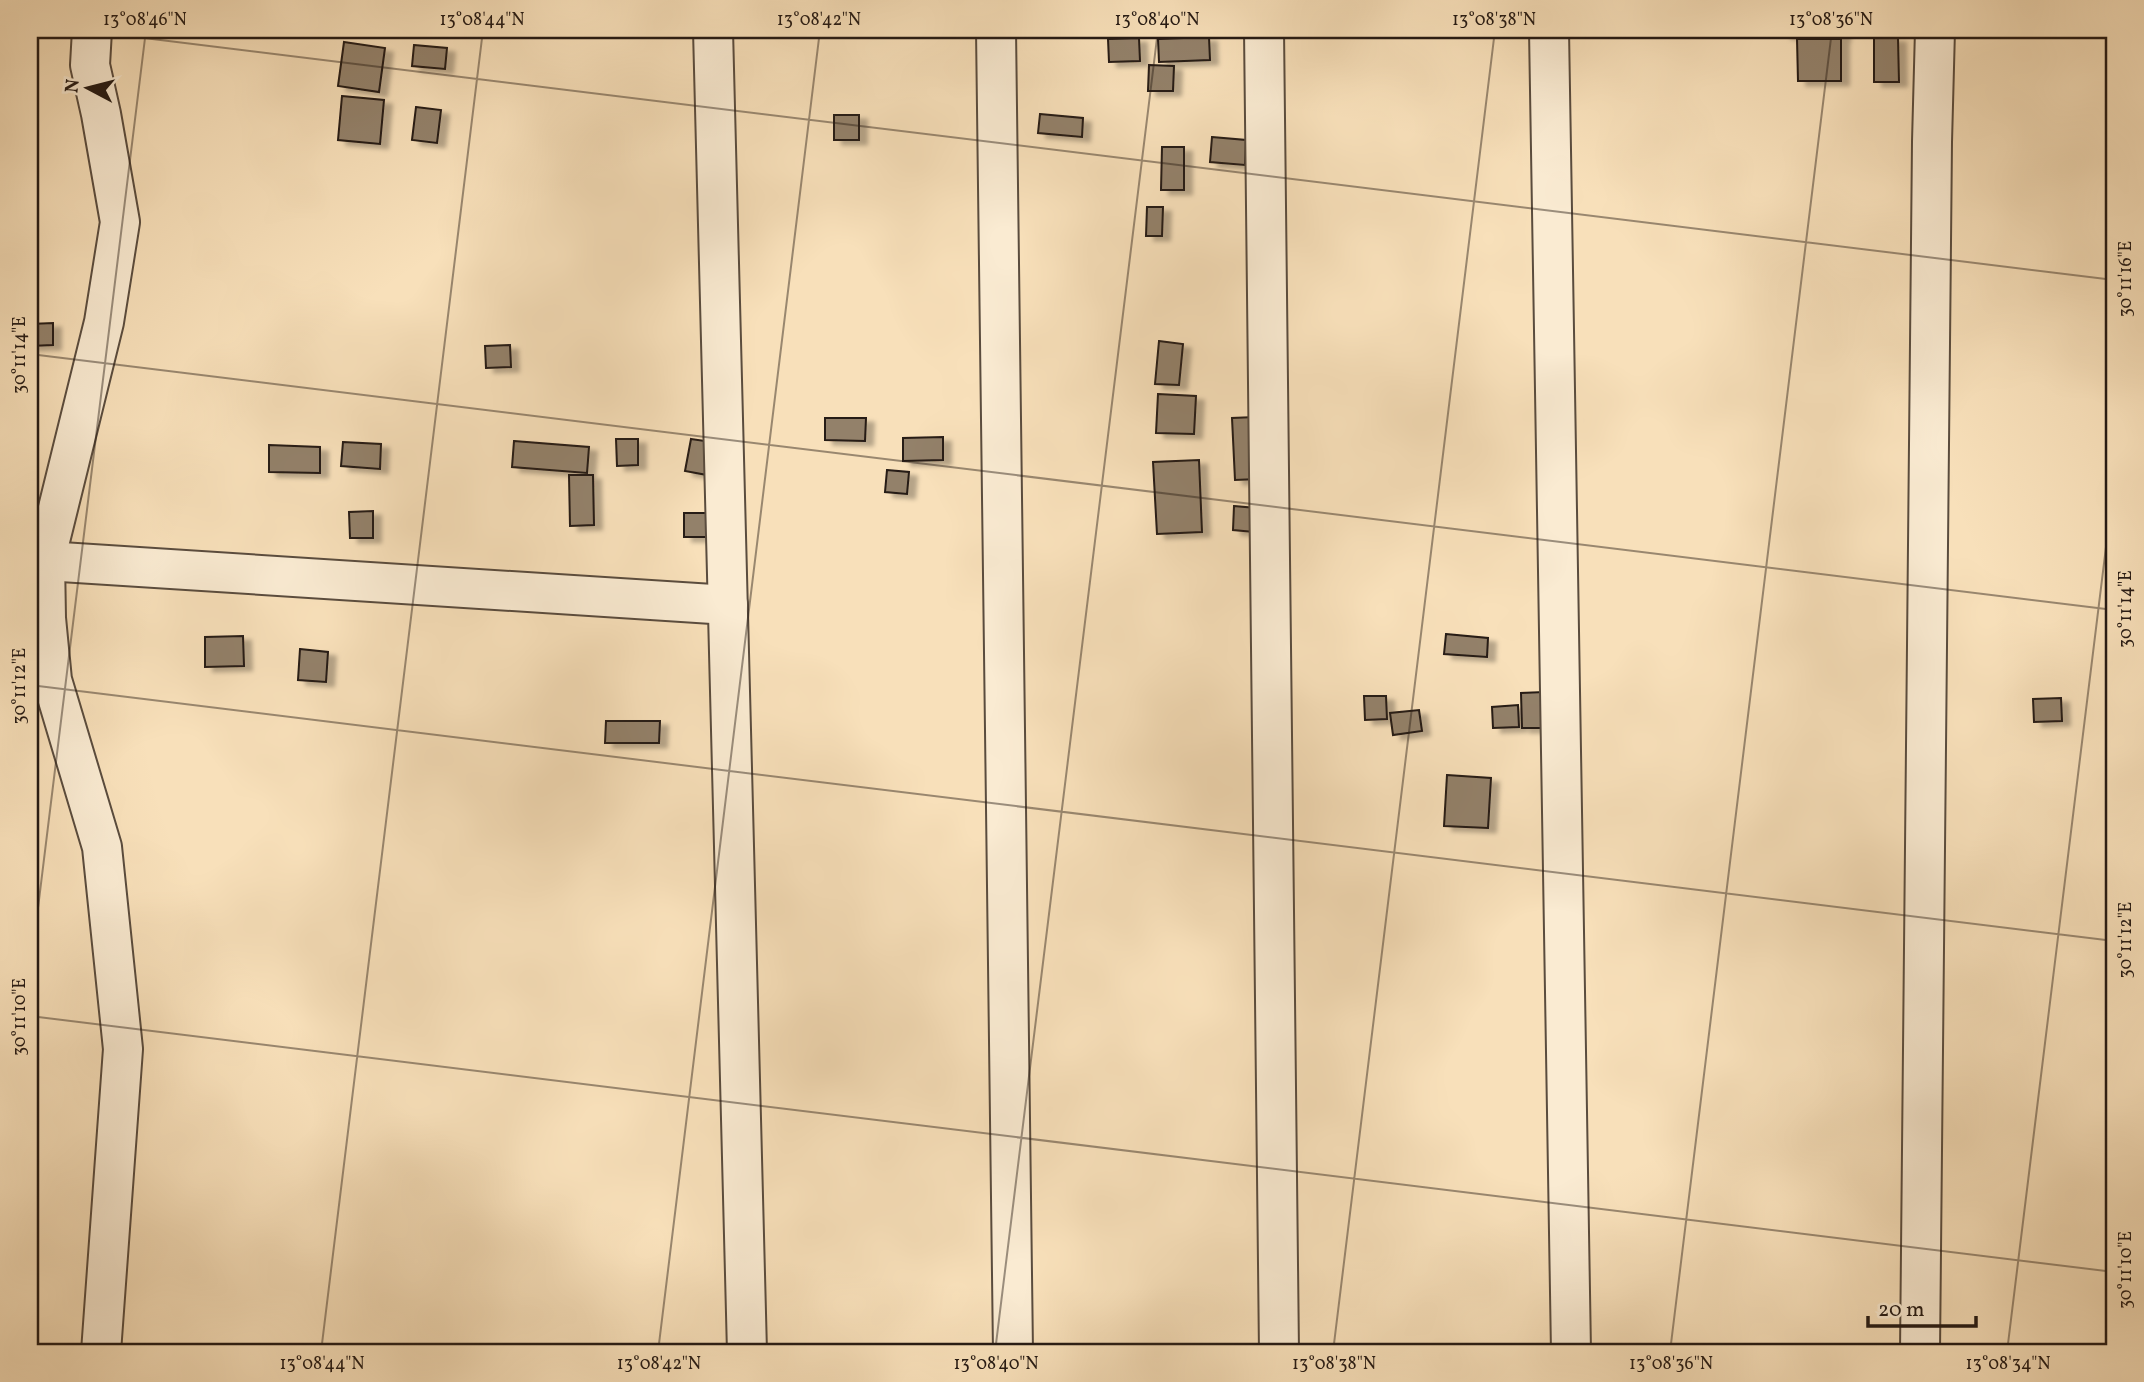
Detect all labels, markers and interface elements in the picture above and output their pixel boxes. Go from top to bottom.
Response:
text: 13°08'46"N [103,8,187,33]
text: 13°08'44"N [439,8,525,33]
text: 13°08'42"N [777,8,861,33]
text: 13°08'40"N [1114,8,1200,33]
text: 13°08'38"N [1452,8,1536,33]
text: 13°08'36"N [1789,8,1873,33]
north arrow [52,52,122,122]
text: N [59,78,87,95]
text: 30°11'16"E [2114,240,2139,317]
text: 30°11'14"E [8,316,33,394]
text: 30°11'14"E [2114,570,2139,648]
text: 30°11'12"E [8,647,33,724]
text: 30°11'12"E [2114,901,2139,978]
text: 30°11'10"E [8,978,33,1056]
text: 30°11'10"E [2114,1231,2139,1309]
scale bar [1868,1284,1976,1328]
text: 20 m [1878,1296,1924,1325]
text: 13°08'44"N [279,1352,365,1377]
text: 13°08'42"N [617,1352,701,1377]
text: 13°08'40"N [953,1352,1039,1377]
text: 13°08'38"N [1292,1352,1376,1377]
text: 13°08'36"N [1629,1352,1713,1377]
text: 13°08'34"N [1965,1352,2051,1377]

